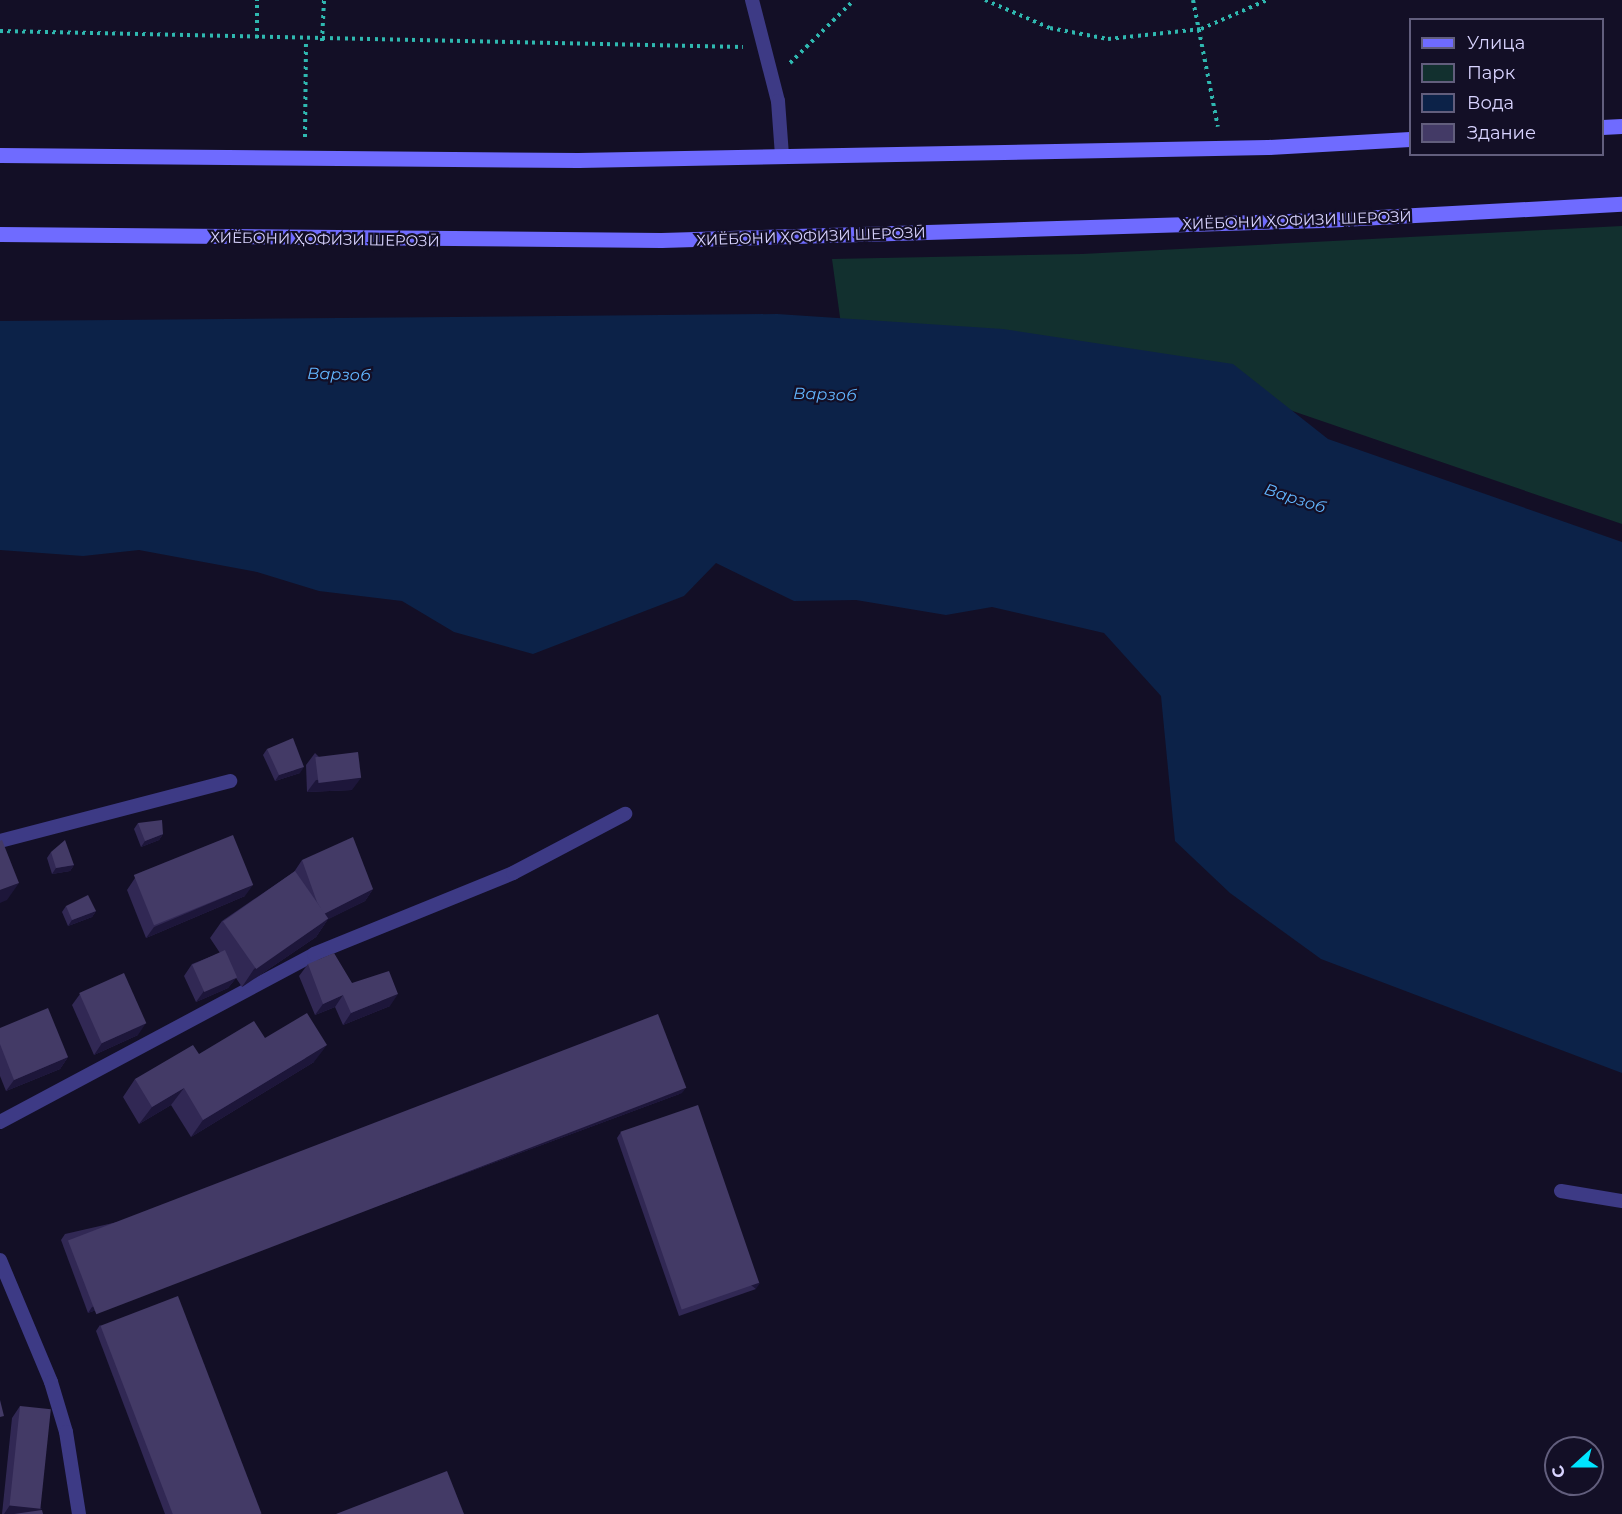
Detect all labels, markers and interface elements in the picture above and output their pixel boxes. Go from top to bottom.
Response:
legend [1409,18,1604,156]
text: Улица [1467,32,1525,54]
text: Парк [1467,62,1515,84]
text: Вода [1467,92,1514,114]
text: Здание [1467,122,1536,144]
street label: ХИЁБОНИ ҲОФИЗИ ШЕРОЗӢ [1182,207,1412,233]
street label: ХИЁБОНИ ҲОФИЗИ ШЕРОЗӢ [696,223,926,249]
street label: ХИЁБОНИ ҲОФИЗИ ШЕРОЗӢ [210,228,440,250]
water label: Варзоб [307,364,371,386]
water label: Варзоб [793,384,857,406]
water label: Варзоб [1262,480,1328,518]
north arrow [1544,1436,1604,1496]
text: С [1548,1463,1570,1481]

